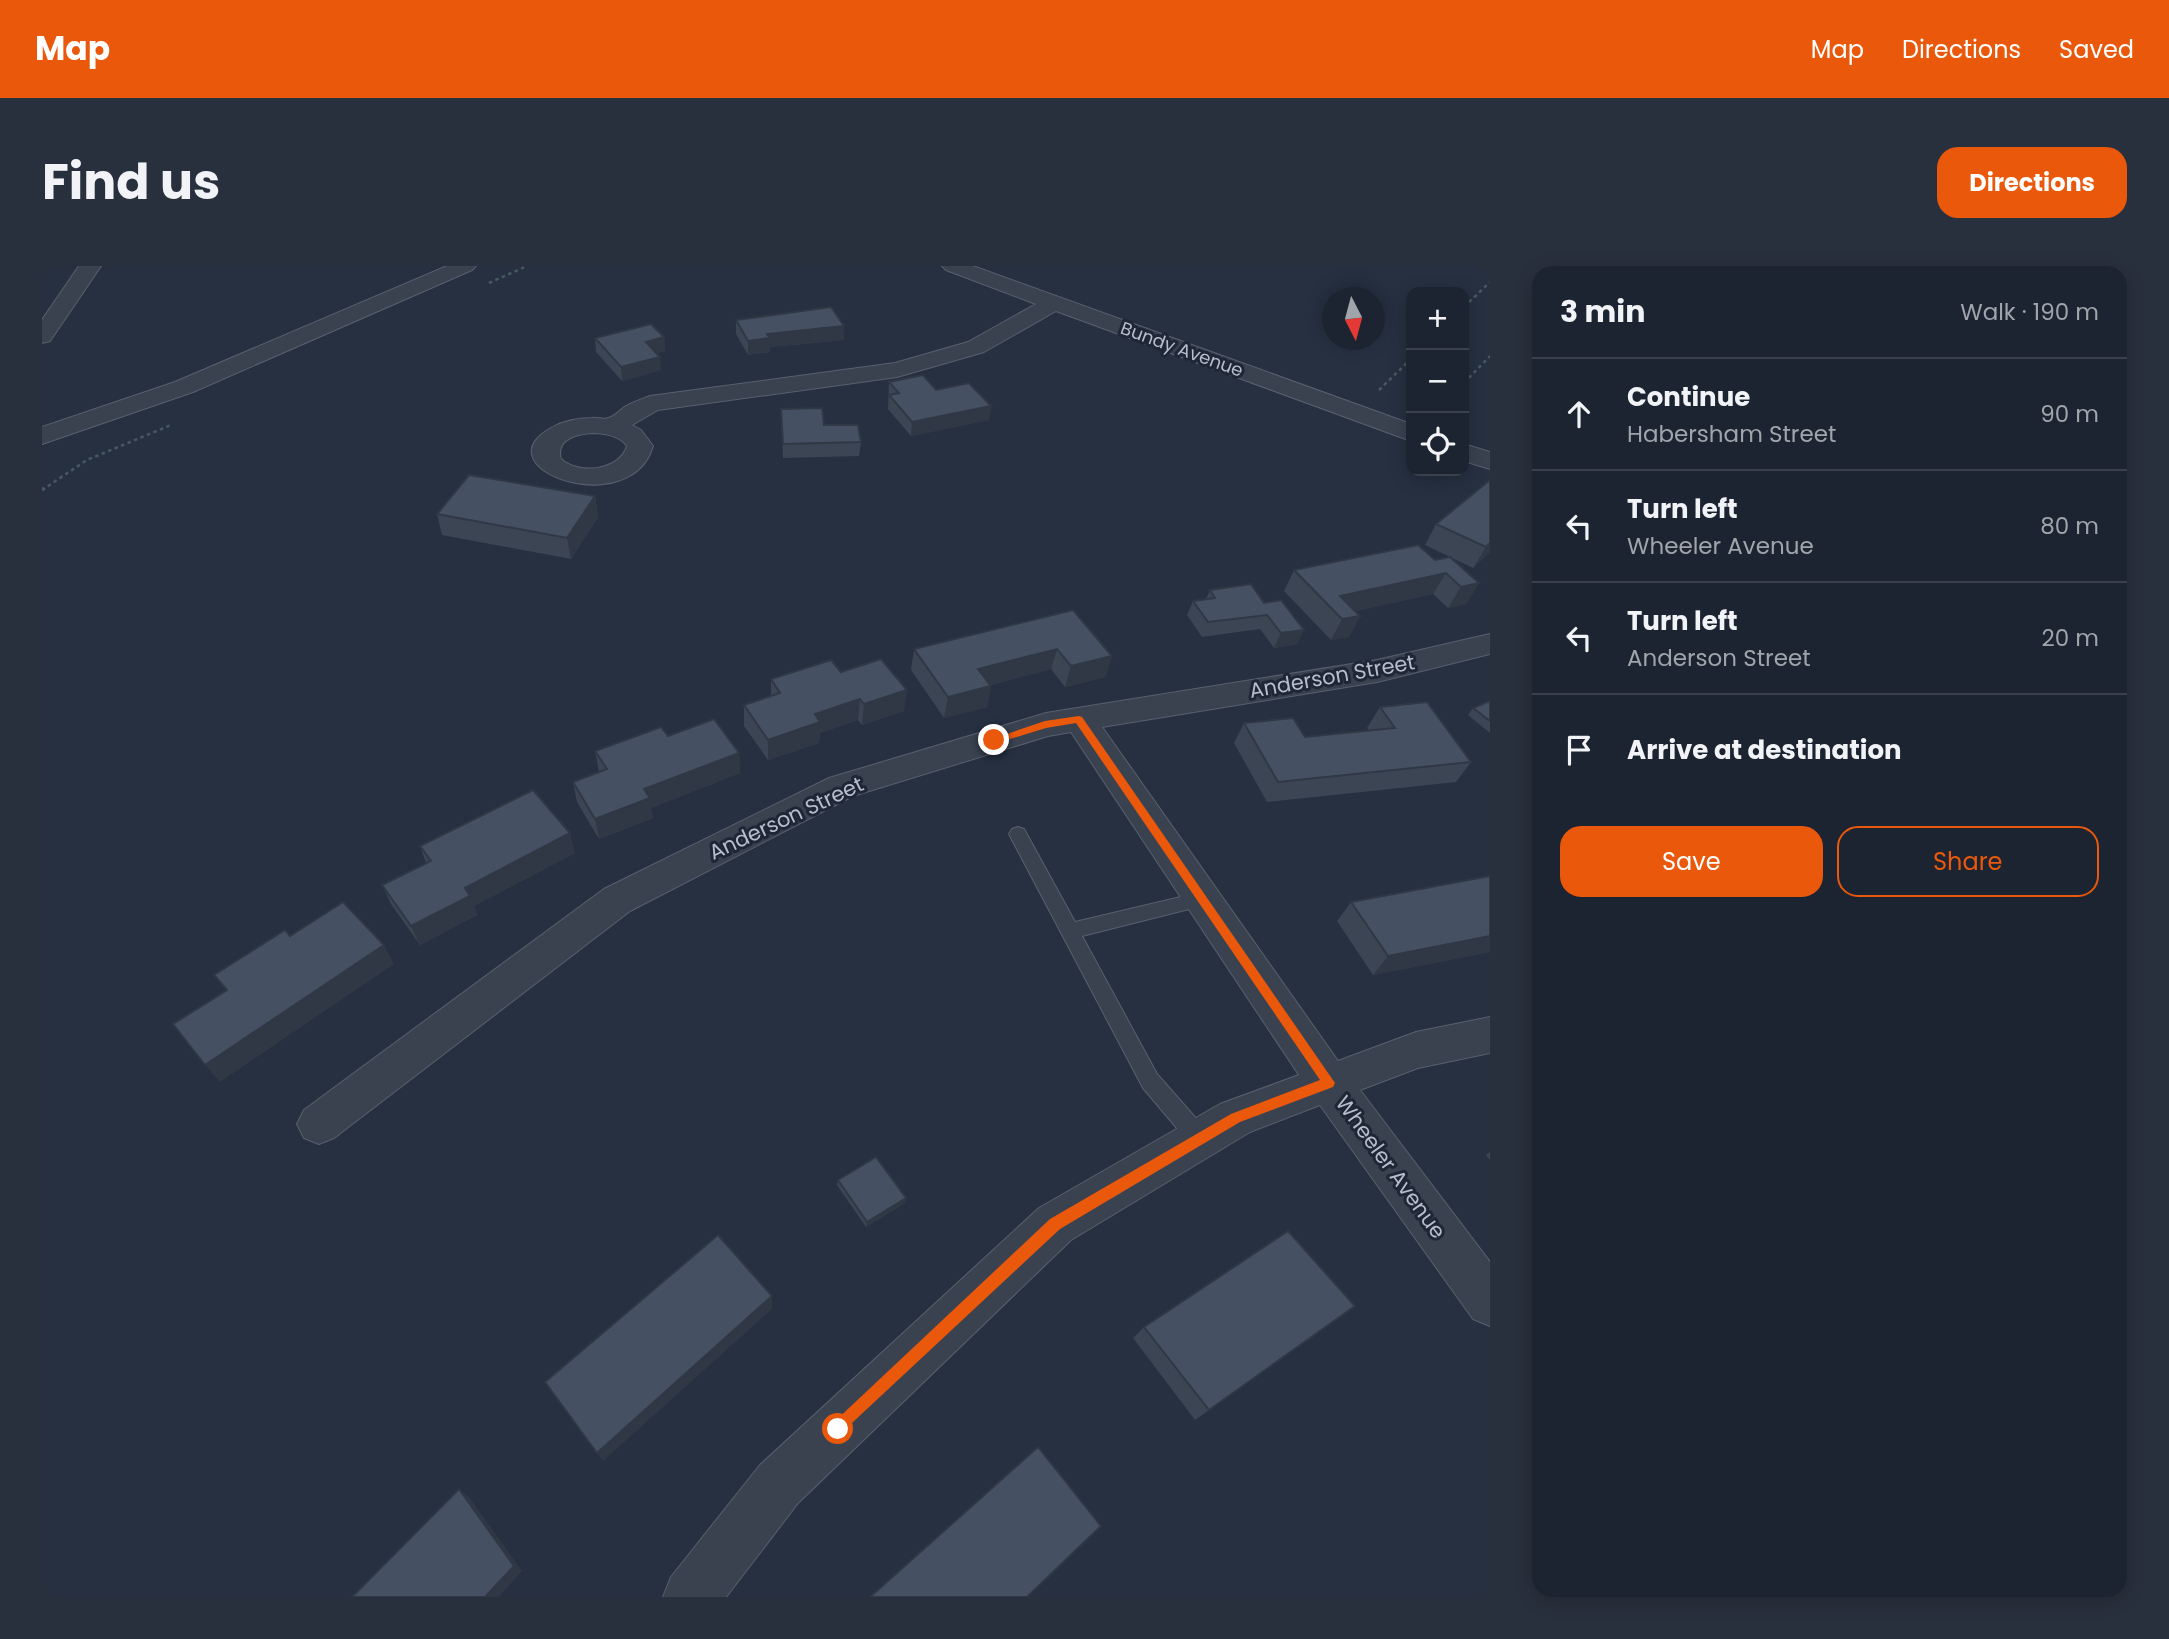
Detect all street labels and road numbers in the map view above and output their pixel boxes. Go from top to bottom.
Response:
street label: Bundy Avenue [1117,315,1247,383]
street label: Anderson Street [1247,647,1417,705]
street label: Anderson Street [704,769,868,867]
street label: Wheeler Avenue [1329,1090,1453,1244]

